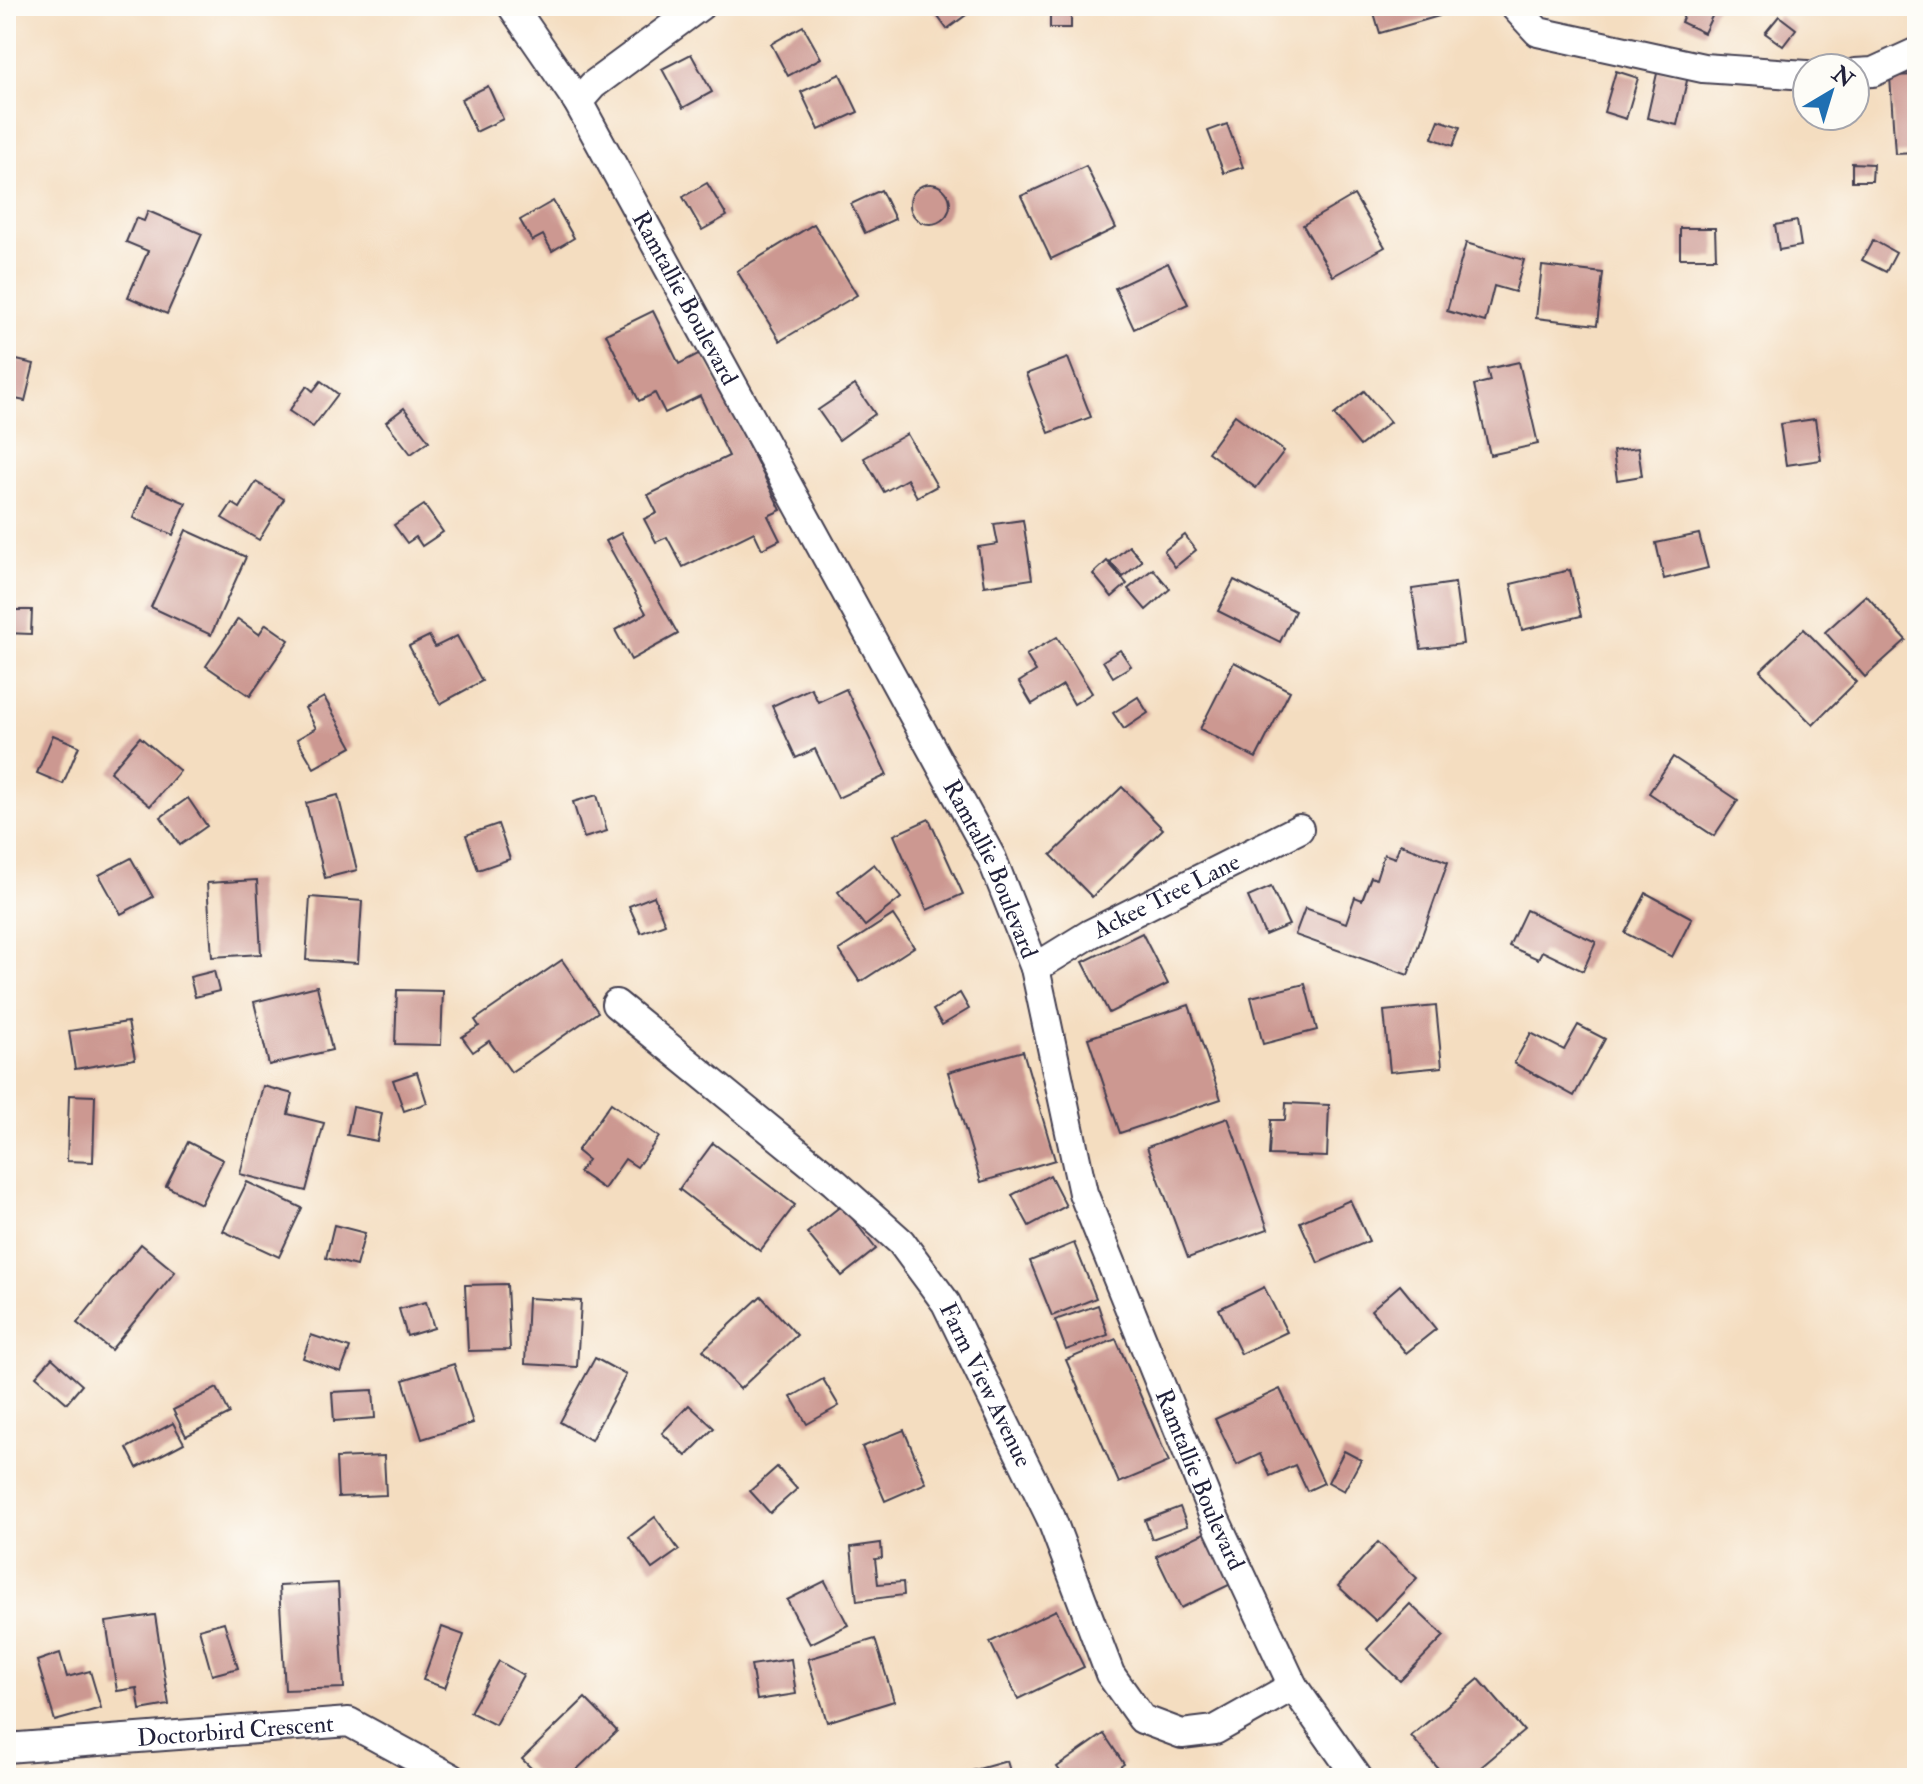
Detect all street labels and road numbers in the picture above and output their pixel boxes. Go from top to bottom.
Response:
street label: Ramtallie Boulevard [625,206,745,391]
street label: Ramtallie Boulevard [936,775,1045,963]
street label: Ackee Tree Lane [1087,846,1245,946]
street label: Farm View Avenue [932,1297,1039,1472]
street label: Ramtallie Boulevard [1148,1385,1252,1575]
street label: Doctorbird Crescent [136,1708,335,1754]

